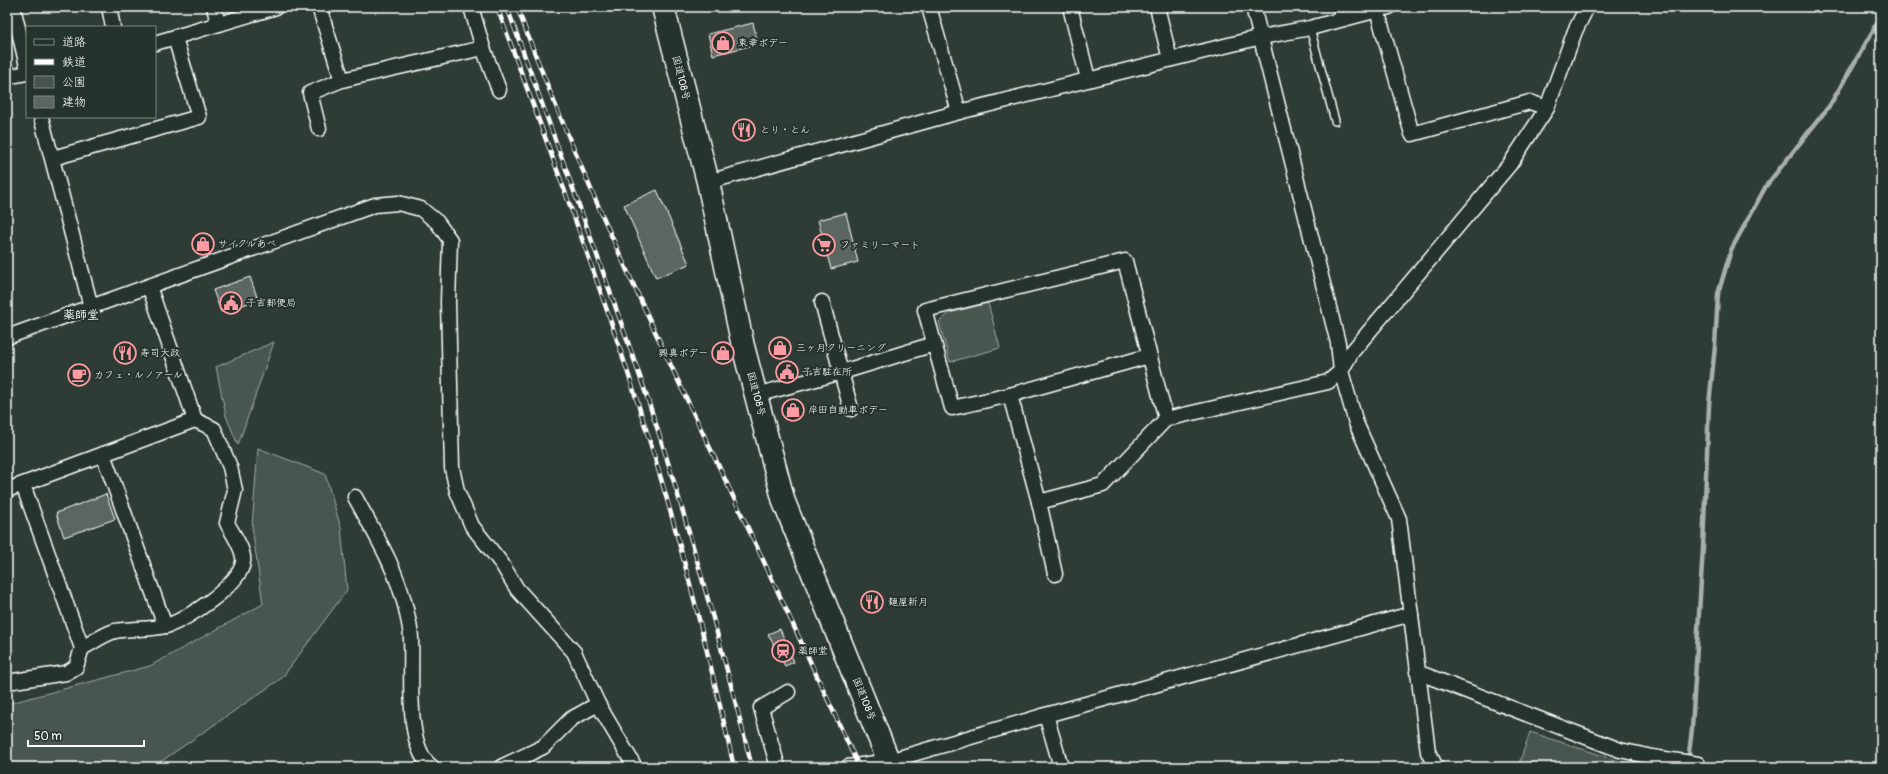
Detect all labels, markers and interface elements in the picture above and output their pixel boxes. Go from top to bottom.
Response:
legend [26,26,156,118]
shop icon: 東幸ボデー [710,30,736,56]
text: 道路 [62,35,86,50]
place label: 東幸ボデー [738,37,788,49]
street label: 国道108号 [670,54,692,102]
text: 鉄道 [62,55,86,70]
text: 公園 [62,75,86,90]
text: 建物 [62,95,86,110]
restaurant icon: とり・とん [731,117,757,143]
place label: とり・とん [760,124,810,136]
shop icon: サイクルあべ [190,231,216,257]
supermarket icon: ファミリーマート [811,232,837,258]
place label: サイクルあべ [218,238,276,250]
place label: ファミリーマート [840,239,920,251]
public building icon: 子吉郵便局 [218,290,244,316]
place label: 子吉郵便局 [246,297,296,309]
district label: 薬師堂 [63,308,99,323]
shop icon: 三ヶ月クリーニング [767,335,793,361]
restaurant icon: 寿司大政 [112,340,138,366]
shop icon: 興真ボデー [710,340,736,366]
place label: 三ヶ月クリーニング [796,342,886,354]
place label: 寿司大政 [140,347,180,359]
place label: 興真ボデー [658,347,708,359]
public building icon: 子吉駐在所 [774,359,800,385]
cafe icon: カフェ・ルノアール [66,362,92,388]
place label: 子吉駐在所 [802,366,852,378]
place label: カフェ・ルノアール [94,369,183,381]
street label: 国道108号 [744,370,768,418]
shop icon: 岸田自動車ボデー [780,397,806,423]
place label: 岸田自動車ボデー [808,404,888,416]
restaurant icon: 麺屋新月 [859,589,885,615]
place label: 麺屋新月 [888,596,928,608]
station icon: 薬師堂 [770,638,796,664]
place label: 薬師堂 [798,645,828,657]
street label: 国道108号 [850,676,878,722]
scale bar [28,722,144,748]
text: 50 m [34,729,62,744]

